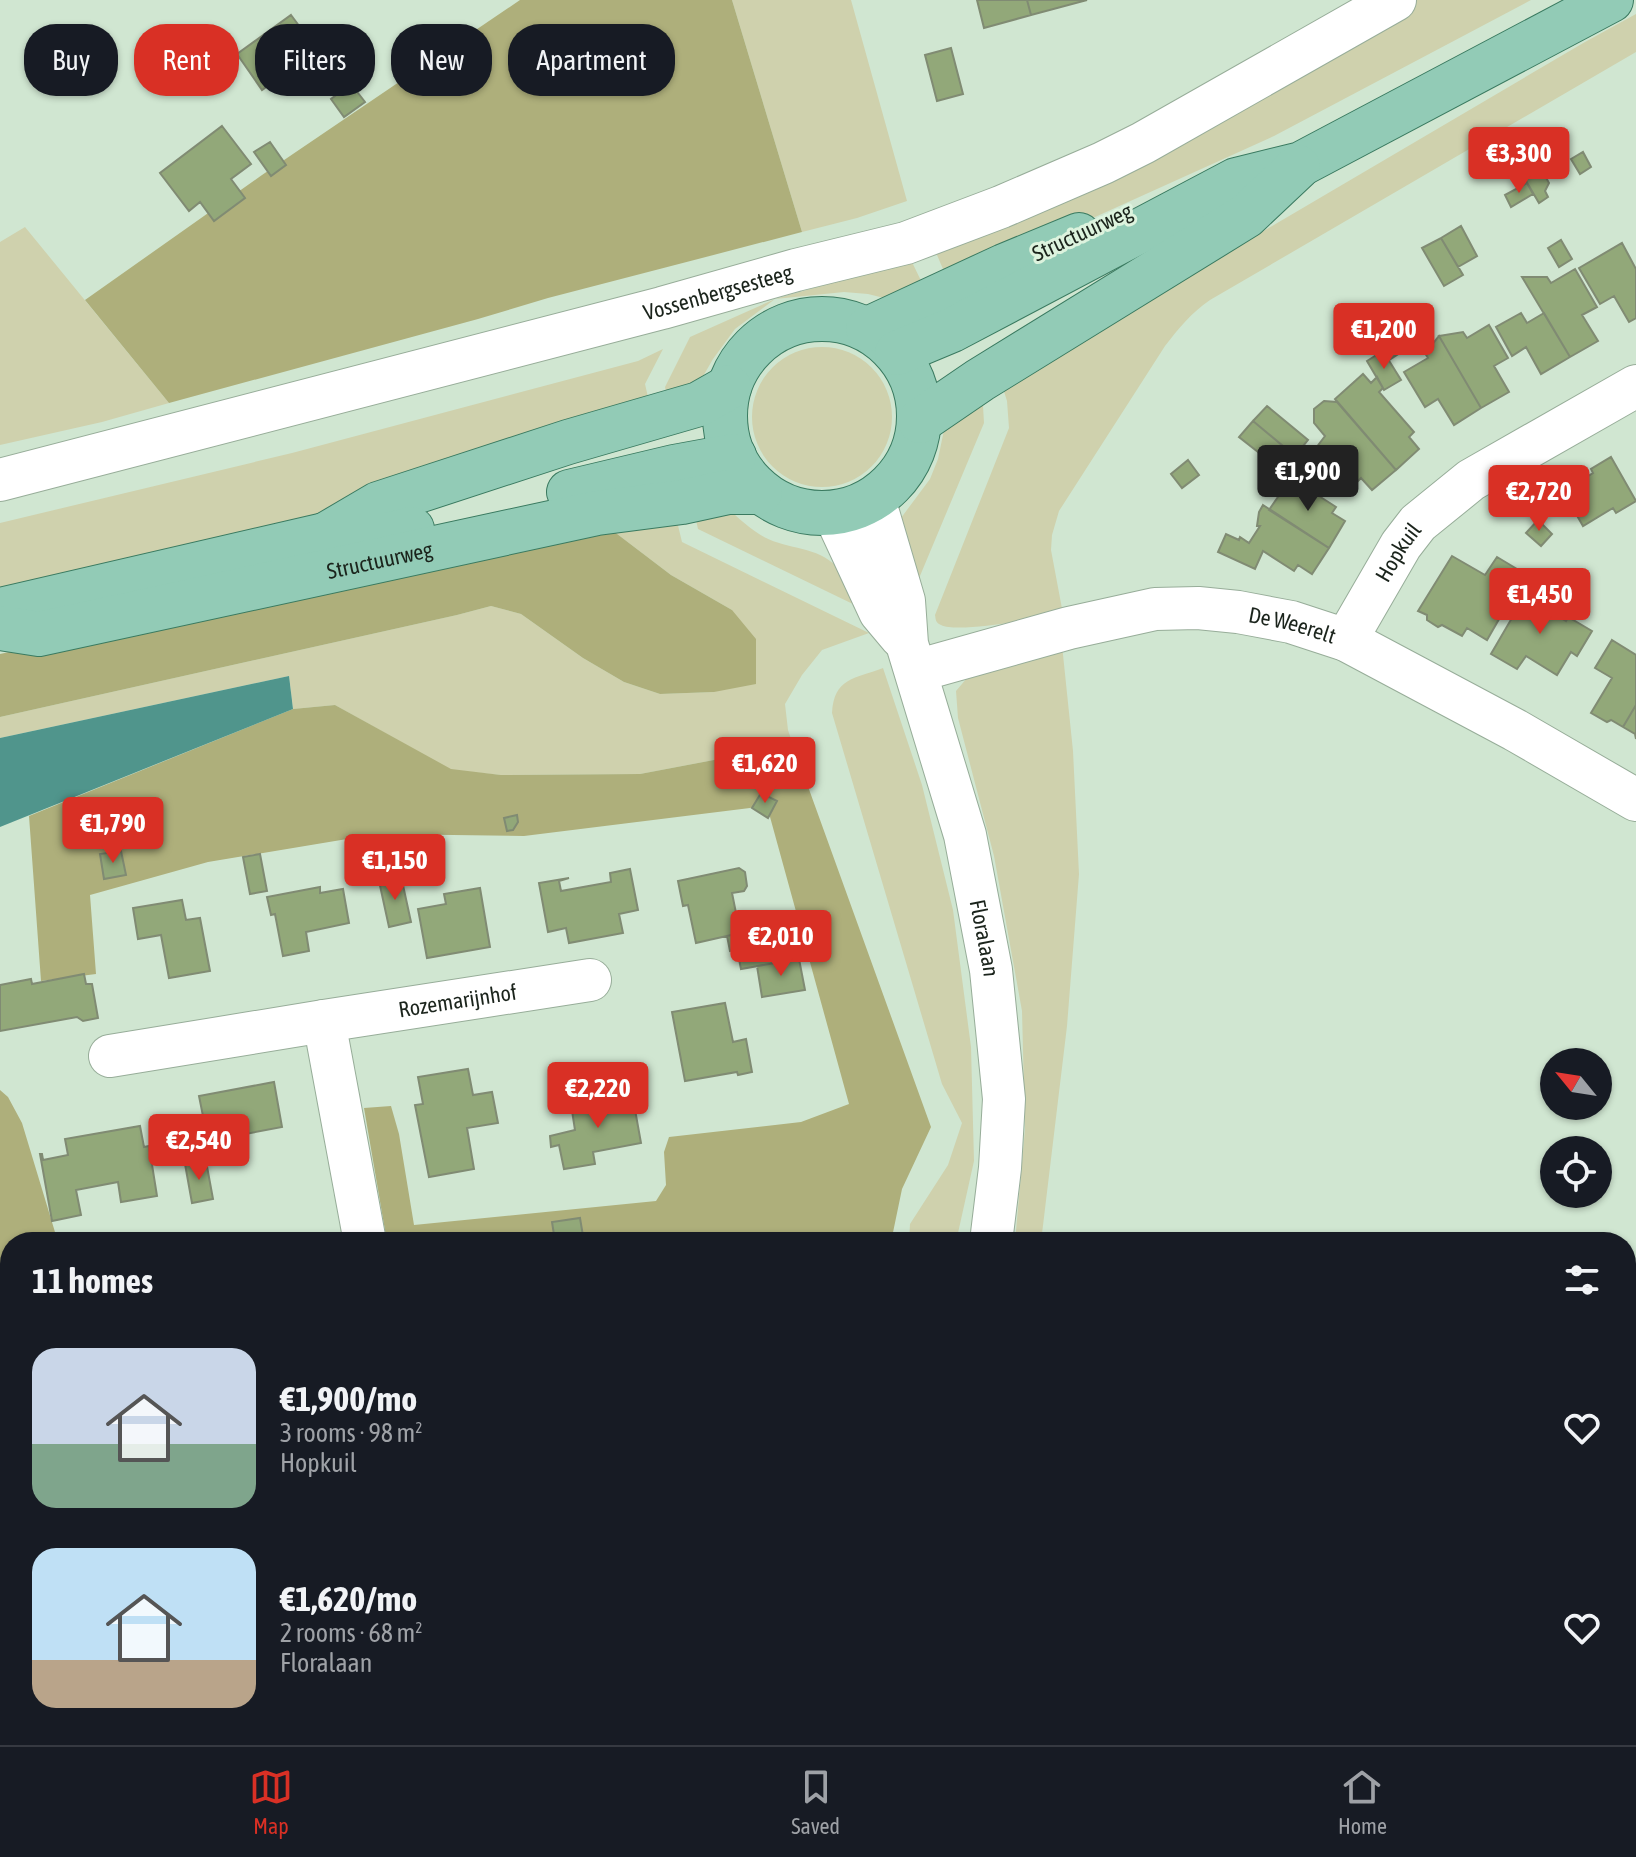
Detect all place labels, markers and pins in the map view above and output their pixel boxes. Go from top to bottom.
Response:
pin: €3,300 [1454,127,1584,195]
pin: €1,200 [1319,303,1449,371]
pin: €1,900 [1243,445,1373,513]
pin: €2,720 [1474,465,1604,533]
pin: €1,450 [1475,568,1605,636]
pin: €1,620 [700,737,830,805]
pin: €1,790 [48,797,178,865]
pin: €1,150 [330,834,460,902]
pin: €2,010 [716,910,846,978]
pin: €2,220 [533,1062,663,1130]
pin: €2,540 [134,1114,264,1182]

